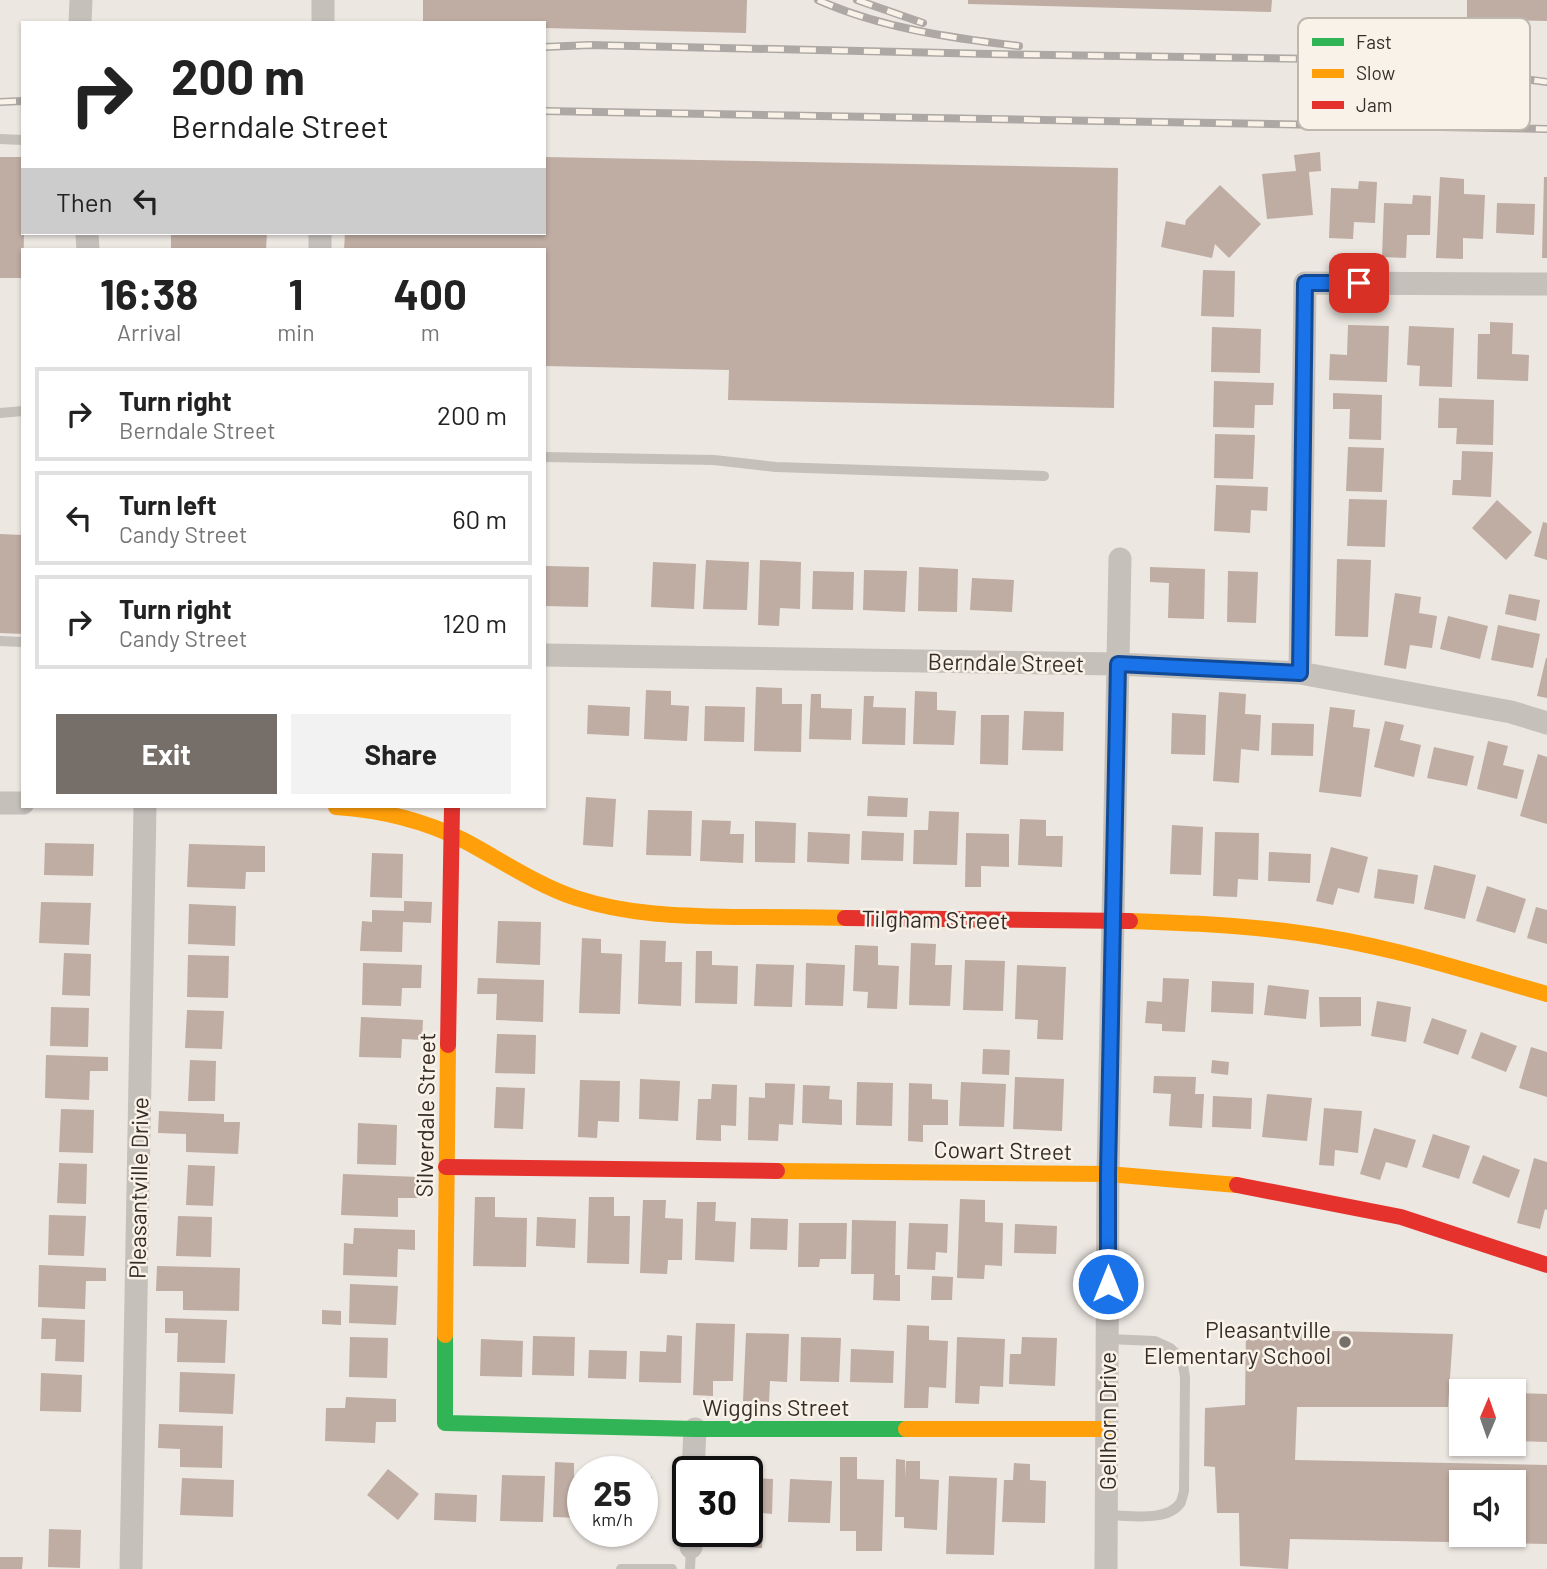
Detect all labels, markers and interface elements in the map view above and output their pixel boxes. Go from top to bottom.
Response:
legend [1298,18,1530,130]
text: Fast [1356,30,1392,53]
text: 200 m [171,46,305,105]
icon: right [56,49,147,140]
text: Slow [1356,61,1395,84]
text: Jam [1356,93,1392,116]
text: Berndale Street [171,106,389,144]
icon: left [127,182,165,220]
text: Then [56,186,113,217]
pin [1329,253,1389,313]
icon: arrive [1340,264,1378,302]
text: 16:38 [100,268,198,318]
text: 1 [288,268,303,318]
text: 400 [394,268,467,318]
text: Arrival [117,318,181,346]
text: min [277,318,315,346]
text: m [421,318,440,346]
text: Turn right [119,385,232,416]
icon: right [60,395,98,433]
text: 200 m [437,399,507,430]
text: Berndale Street [119,416,276,444]
text: Turn left [119,489,217,520]
icon: left [60,499,98,537]
text: 60 m [452,503,507,534]
text: Candy Street [119,520,247,548]
text: Turn right [119,593,232,624]
icon: right [60,603,98,641]
text: 120 m [443,607,507,638]
text: Candy Street [119,624,247,652]
street label: Berndale Street [927,647,1085,677]
button: Exit [56,714,277,794]
button: Share [291,714,511,794]
street label: Tilgham Street [861,904,1009,934]
street label: Silverdale Street [410,1032,440,1198]
street label: Pleasantville Drive [122,1097,154,1279]
street label: Cowart Street [933,1135,1073,1165]
position arrow [1071,1247,1145,1321]
place label: Pleasantville Elementary School [1144,1315,1331,1369]
marker: Pleasantville Elementary School [1337,1334,1353,1350]
street label: Gellhorn Drive [1093,1352,1121,1490]
north arrow [1449,1379,1526,1456]
map controls [1449,1379,1526,1547]
street label: Wiggins Street [702,1393,850,1421]
speed limit sign: 30 [672,1456,763,1547]
button: sound [1449,1470,1526,1547]
text: 25 [593,1471,632,1513]
text: km/h [592,1508,633,1530]

